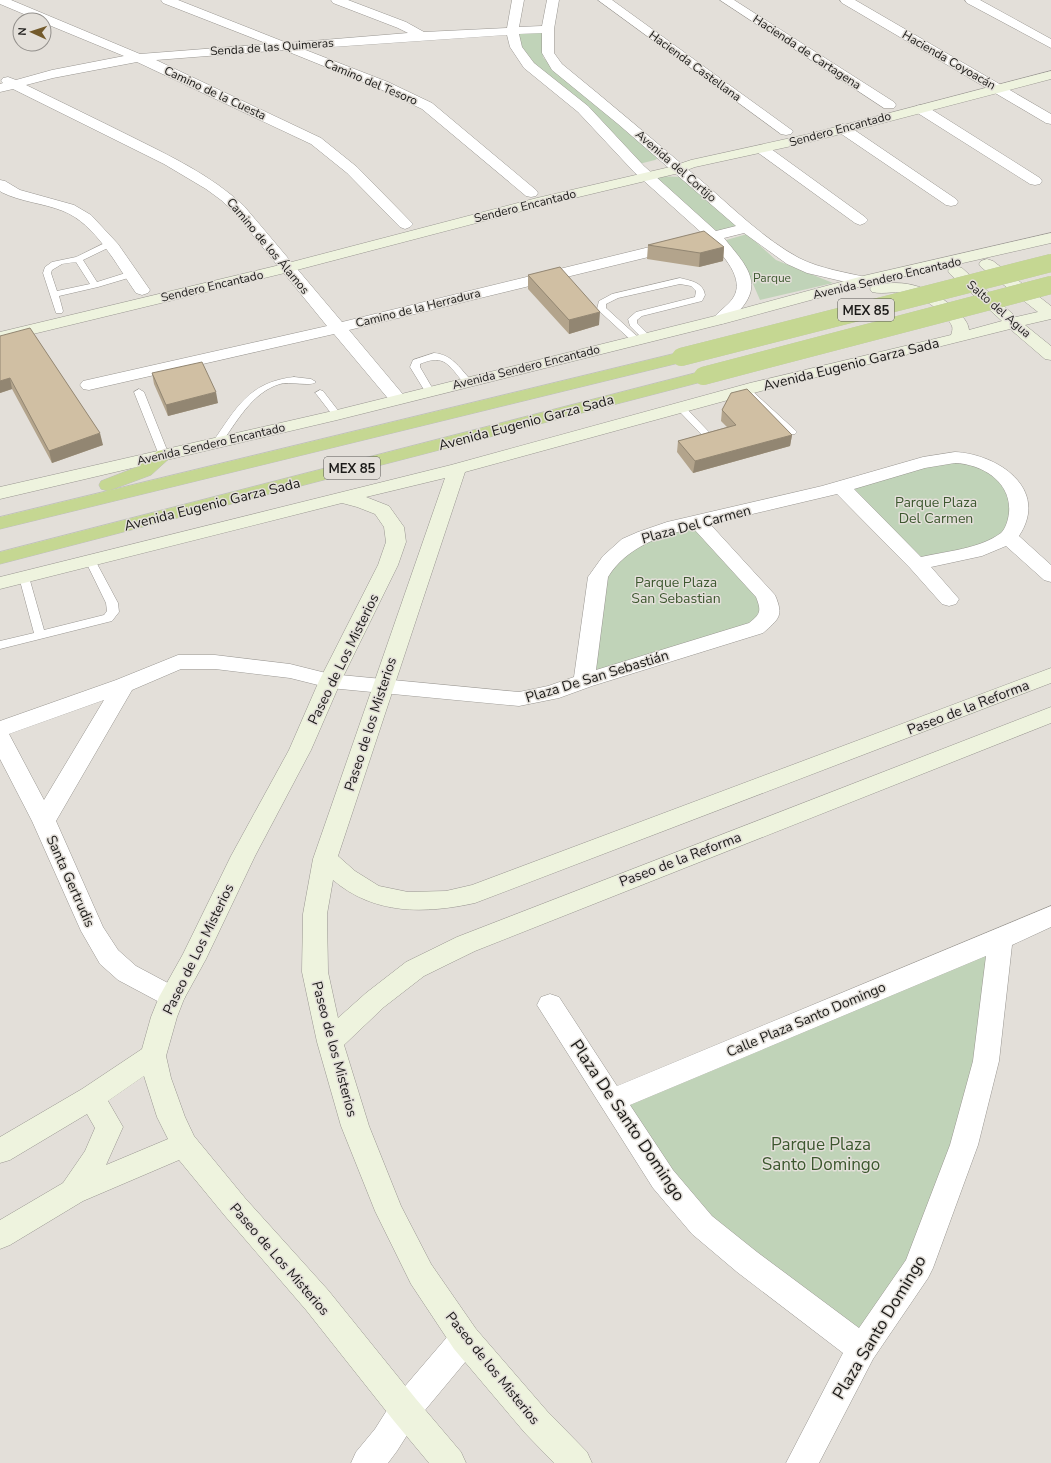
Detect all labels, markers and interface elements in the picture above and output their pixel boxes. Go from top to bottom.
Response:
street label: Hacienda de Cartagena [750,11,864,93]
north arrow [12,12,52,52]
text: N [15,27,30,36]
street label: Hacienda Castellana [646,27,744,105]
street label: Hacienda Coyoacán [899,27,999,93]
street label: Senda de las Quimeras [210,35,335,59]
street label: Camino del Tesoro [322,55,420,109]
street label: Camino de la Cuesta [161,62,269,124]
street label: Sendero Encantado [787,108,893,150]
street label: Avenida del Cortijo [632,126,720,206]
street label: Sendero Encantado [472,186,578,226]
street label: Camino de los Álamos [223,195,313,298]
street label: Avenida Sendero Encantado [811,253,963,303]
street label: Sendero Encantado [159,266,265,306]
park label: Parque [753,270,791,286]
street label: Salto del Agua [964,277,1034,341]
street label: Camino de la Herradura [354,285,482,331]
road number: MEX 85 [838,299,894,321]
street label: Avenida Eugenio Garza Sada [761,333,941,396]
street label: Avenida Sendero Encantado [451,341,602,393]
street label: Avenida Eugenio Garza Sada [436,390,616,455]
street label: Avenida Sendero Encantado [135,419,287,469]
road number: MEX 85 [324,457,380,479]
street label: Avenida Eugenio Garza Sada [122,473,302,536]
park label: Parque Plaza Del Carmen [895,493,977,528]
street label: Plaza Del Carmen [639,501,753,548]
park label: Parque Plaza San Sebastian [631,573,721,608]
street label: Paseo de Los Misterios [303,590,384,728]
street label: Plaza De San Sebastián [523,646,671,707]
street label: Paseo de los Misterios [340,654,401,794]
street label: Paseo de la Reforma [904,675,1032,739]
street label: Paseo de la Reforma [616,827,744,891]
street label: Santa Gertrudis [42,832,99,930]
street label: Paseo de Los Misterios [158,880,239,1018]
street label: Calle Plaza Santo Domingo [724,977,889,1062]
street label: Paseo de los Misterios [307,979,362,1119]
street label: Plaza De Santo Domingo [565,1035,690,1206]
park label: Parque Plaza Santo Domingo [762,1133,880,1176]
street label: Paseo de Los Misterios [225,1199,334,1320]
street label: Plaza Santo Domingo [827,1251,932,1404]
street label: Paseo de los Misterios [441,1308,544,1429]

